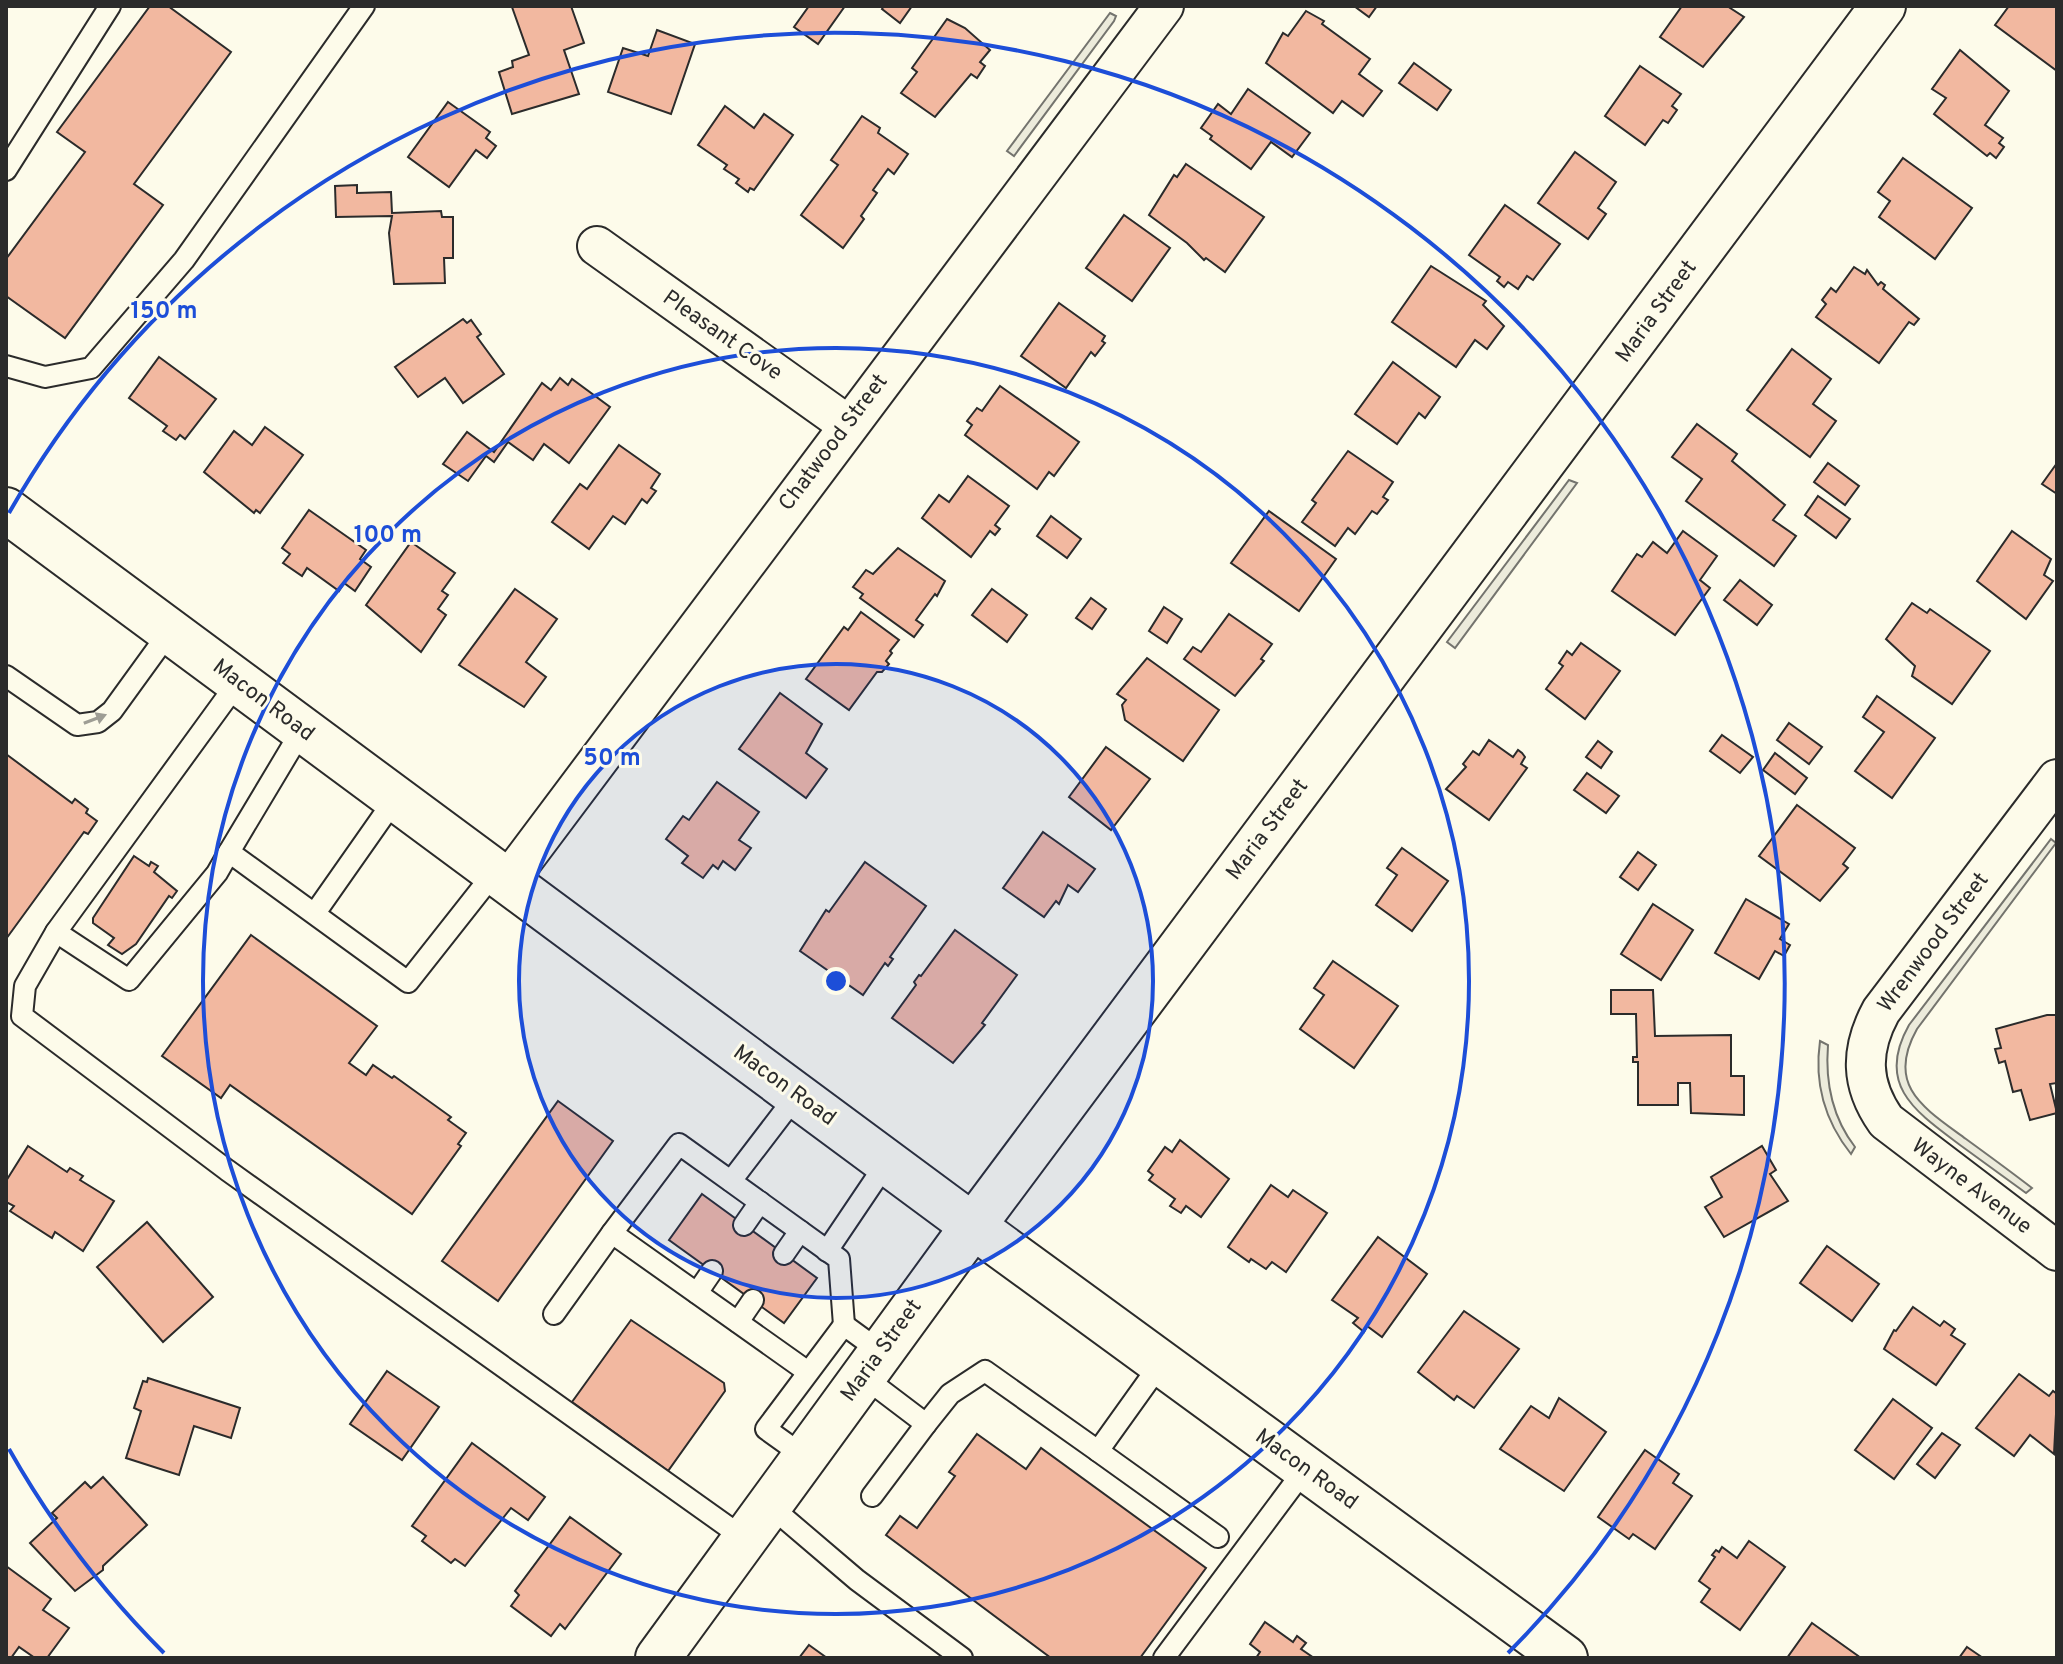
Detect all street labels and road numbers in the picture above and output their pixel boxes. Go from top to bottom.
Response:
street label: Maria Street [1611,255,1703,369]
street label: Pleasant Cove [657,285,787,387]
street label: Chatwood Street [774,369,894,517]
street label: Macon Road [207,654,319,748]
street label: Maria Street [1221,774,1315,886]
street label: Wrenwood Street [1873,868,1995,1018]
street label: Macon Road [727,1040,841,1132]
street label: Wayne Avenue [1905,1133,2037,1241]
street label: Maria Street [836,1294,928,1408]
street label: Macon Road [1249,1424,1363,1516]

